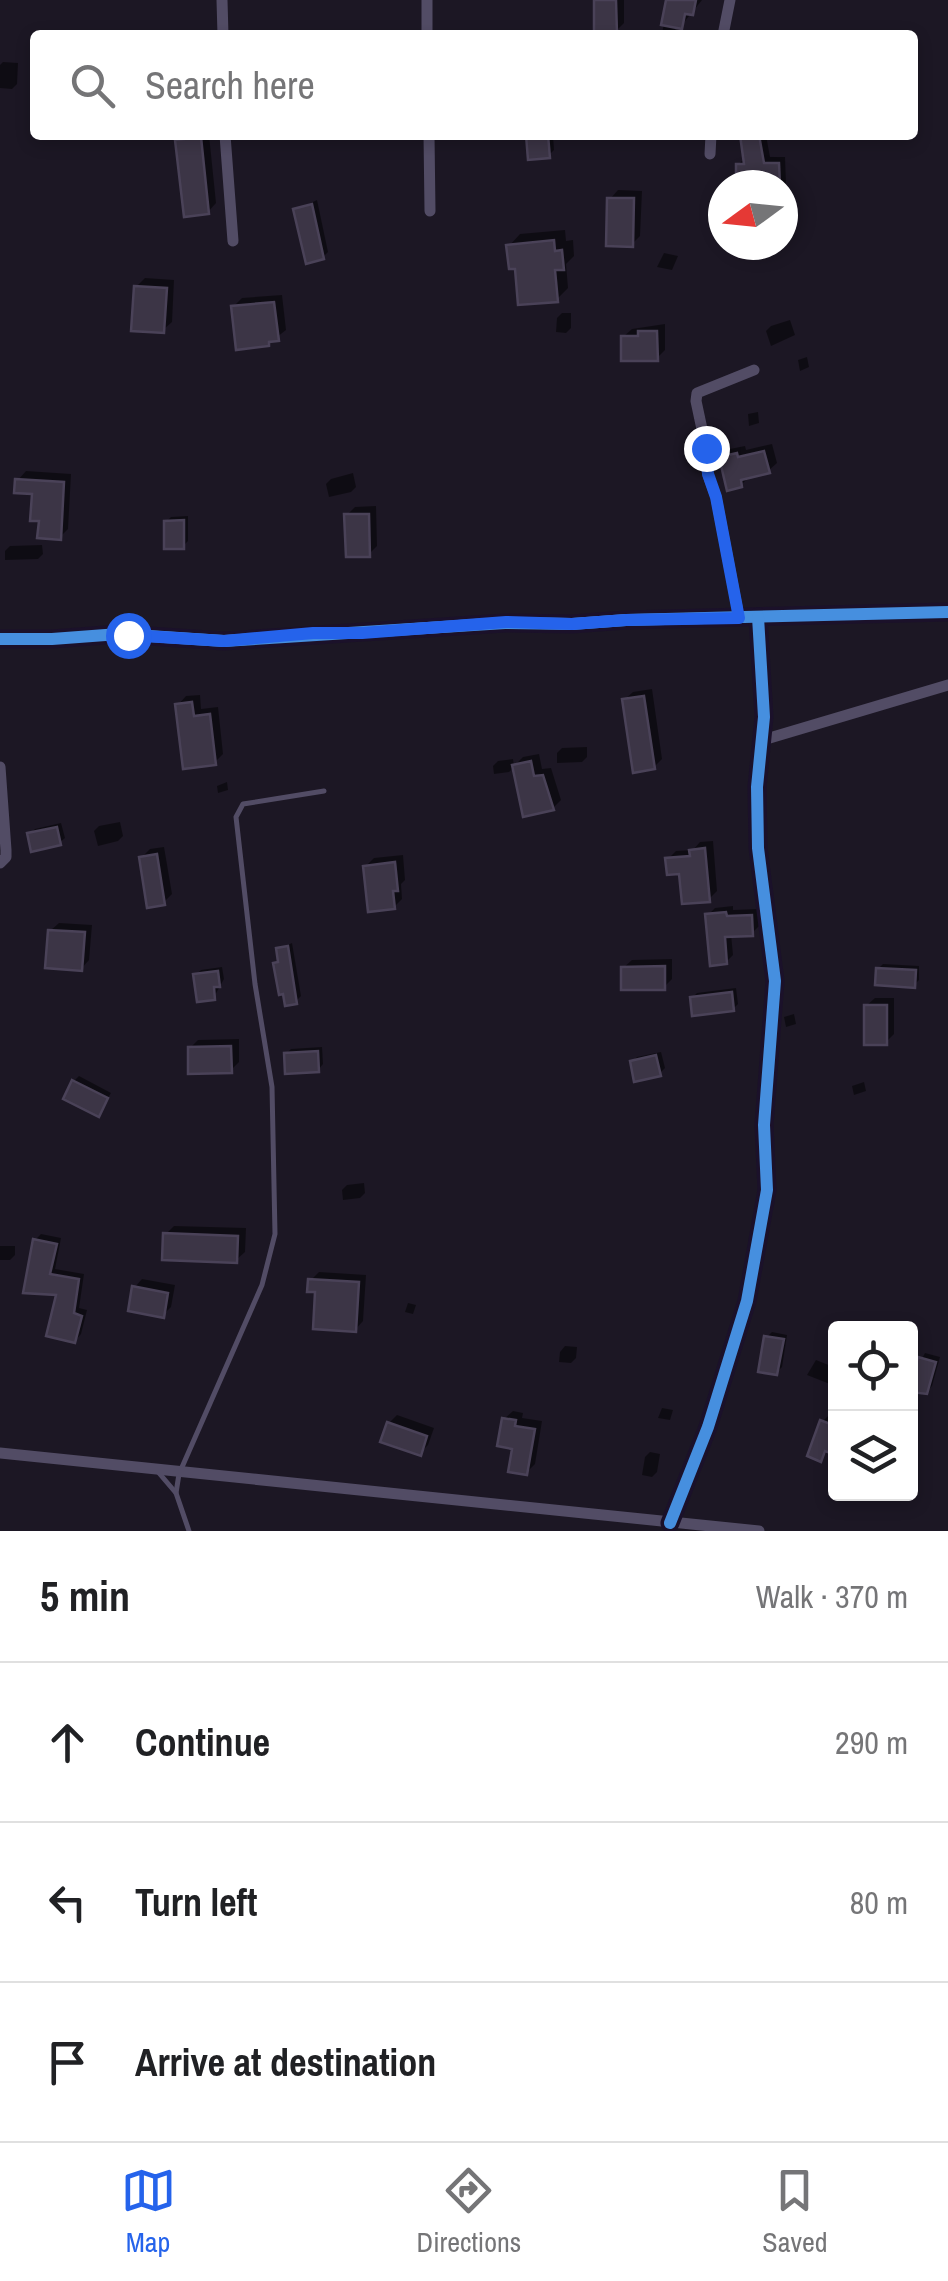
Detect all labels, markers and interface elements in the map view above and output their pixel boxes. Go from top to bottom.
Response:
search box [30,30,918,140]
icon: search [65,58,120,113]
text: Search here [145,60,315,111]
north arrow [708,170,798,260]
route end [684,426,730,472]
route start [106,613,152,659]
map controls [828,1321,918,1501]
button: locate [828,1321,918,1411]
button: layers [828,1411,918,1501]
text: 5 min [40,1568,130,1624]
text: Walk · 370 m [756,1575,908,1618]
icon: ahead [40,1715,95,1770]
text: Continue [135,1717,270,1768]
text: 290 m [835,1721,908,1764]
icon: left [40,1875,95,1930]
text: Turn left [135,1877,257,1928]
text: 80 m [850,1881,908,1924]
icon: arrive [40,2035,95,2090]
text: Arrive at destination [135,2037,436,2088]
tab: Map [121,2163,176,2261]
tab: Directions [417,2163,521,2261]
tab: Saved [762,2163,827,2261]

